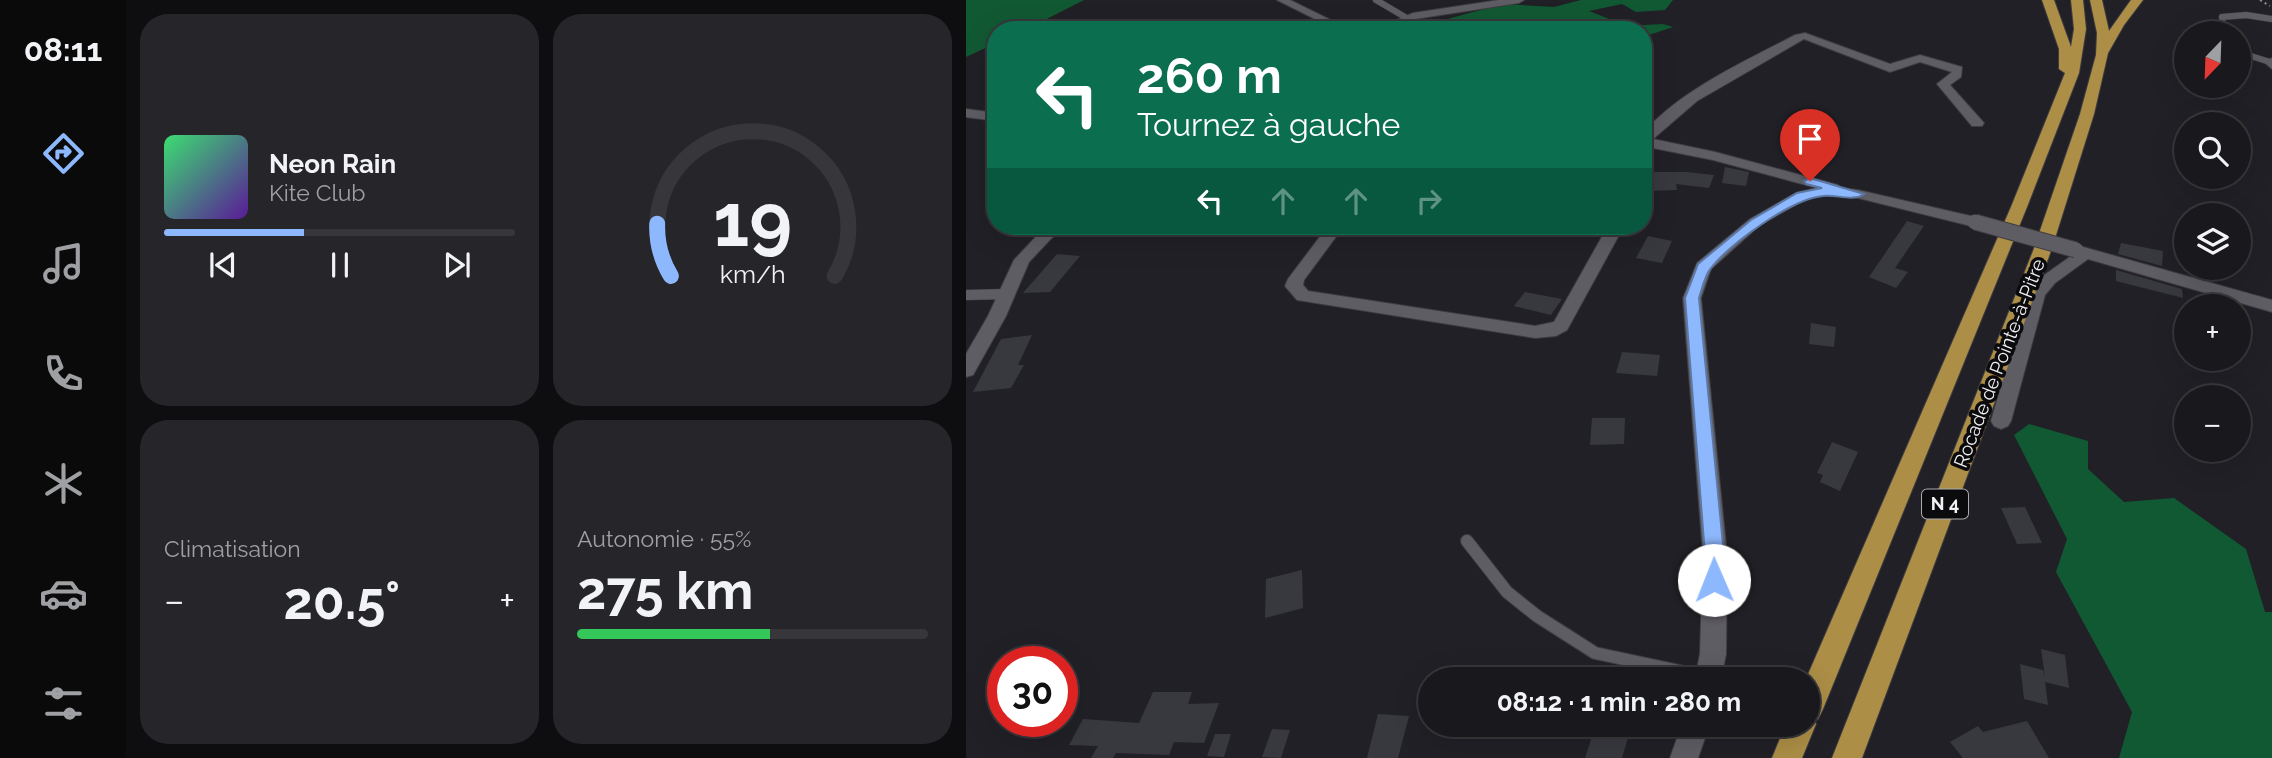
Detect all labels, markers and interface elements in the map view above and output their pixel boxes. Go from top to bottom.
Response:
north arrow [2174,21,2250,98]
map controls [2174,21,2251,462]
text: 08:11 [24,31,102,68]
text: 260 m [1137,47,1282,104]
icon: left [1022,49,1113,140]
text: Tournez à gauche [1137,106,1400,143]
pin [1780,109,1840,181]
button: search [2174,112,2251,189]
icon: arrive [1791,120,1829,158]
icon: directions [39,129,88,178]
text: Neon Rain [269,149,396,179]
text: 19 [713,178,792,263]
text: Kite Club [269,179,366,206]
icon: left [1191,182,1229,220]
icon: ahead [1264,182,1302,220]
icon: ahead [1337,182,1375,220]
icon: right [1410,182,1448,220]
button: layers [2174,203,2251,280]
icon: music [39,239,88,288]
icon: previous [204,246,242,284]
icon: pause [321,246,359,284]
icon: next [438,246,476,284]
street label: Rocade de Pointe-à-Pitre [1949,256,2049,470]
text: km/h [720,259,785,289]
button: + [2174,294,2251,371]
icon: phone [39,349,88,398]
button: − [2174,385,2251,462]
icon: climate [39,459,88,508]
road number: N 4 [1922,490,1968,518]
text: Autonomie · 55% [577,525,751,552]
text: Climatisation [164,535,301,562]
position arrow [1677,543,1751,617]
text: 275 km [577,560,754,621]
icon: car [39,569,88,618]
text: 20.5° [284,570,400,631]
text: − [164,578,184,623]
text: + [499,578,515,623]
speed limit sign: 30 [987,646,1078,737]
icon: filters [39,679,88,728]
text: 08:12 · 1 min · 280 m [1497,687,1741,717]

